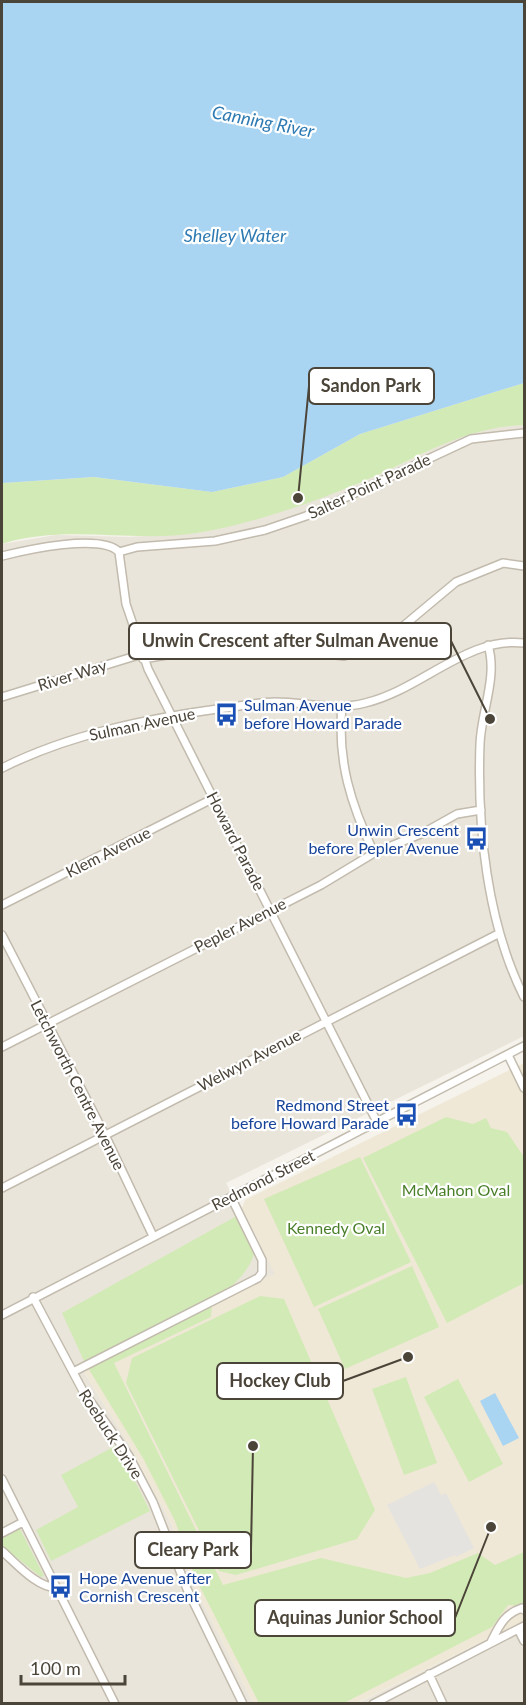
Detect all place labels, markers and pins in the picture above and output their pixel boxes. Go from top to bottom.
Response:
callout: Sandon Park [309,368,434,404]
callout: Unwin Crescent after Sulman Avenue [129,623,451,659]
place label: Sulman Avenue before Howard Parade [244,695,402,732]
bus stop icon: Sulman Avenue before Howard Parade [213,701,239,727]
place label: Unwin Crescent before Pepler Avenue [308,820,459,857]
bus stop icon: Unwin Crescent before Pepler Avenue [464,826,490,852]
place label: Redmond Street before Howard Parade [231,1095,389,1132]
bus stop icon: Redmond Street before Howard Parade [394,1101,420,1127]
callout: Hockey Club [217,1363,343,1399]
callout: Cleary Park [135,1532,251,1568]
place label: Hope Avenue after Cornish Crescent [79,1568,211,1605]
bus stop icon: Hope Avenue after Cornish Crescent [48,1574,74,1600]
callout: Aquinas Junior School [255,1600,455,1636]

